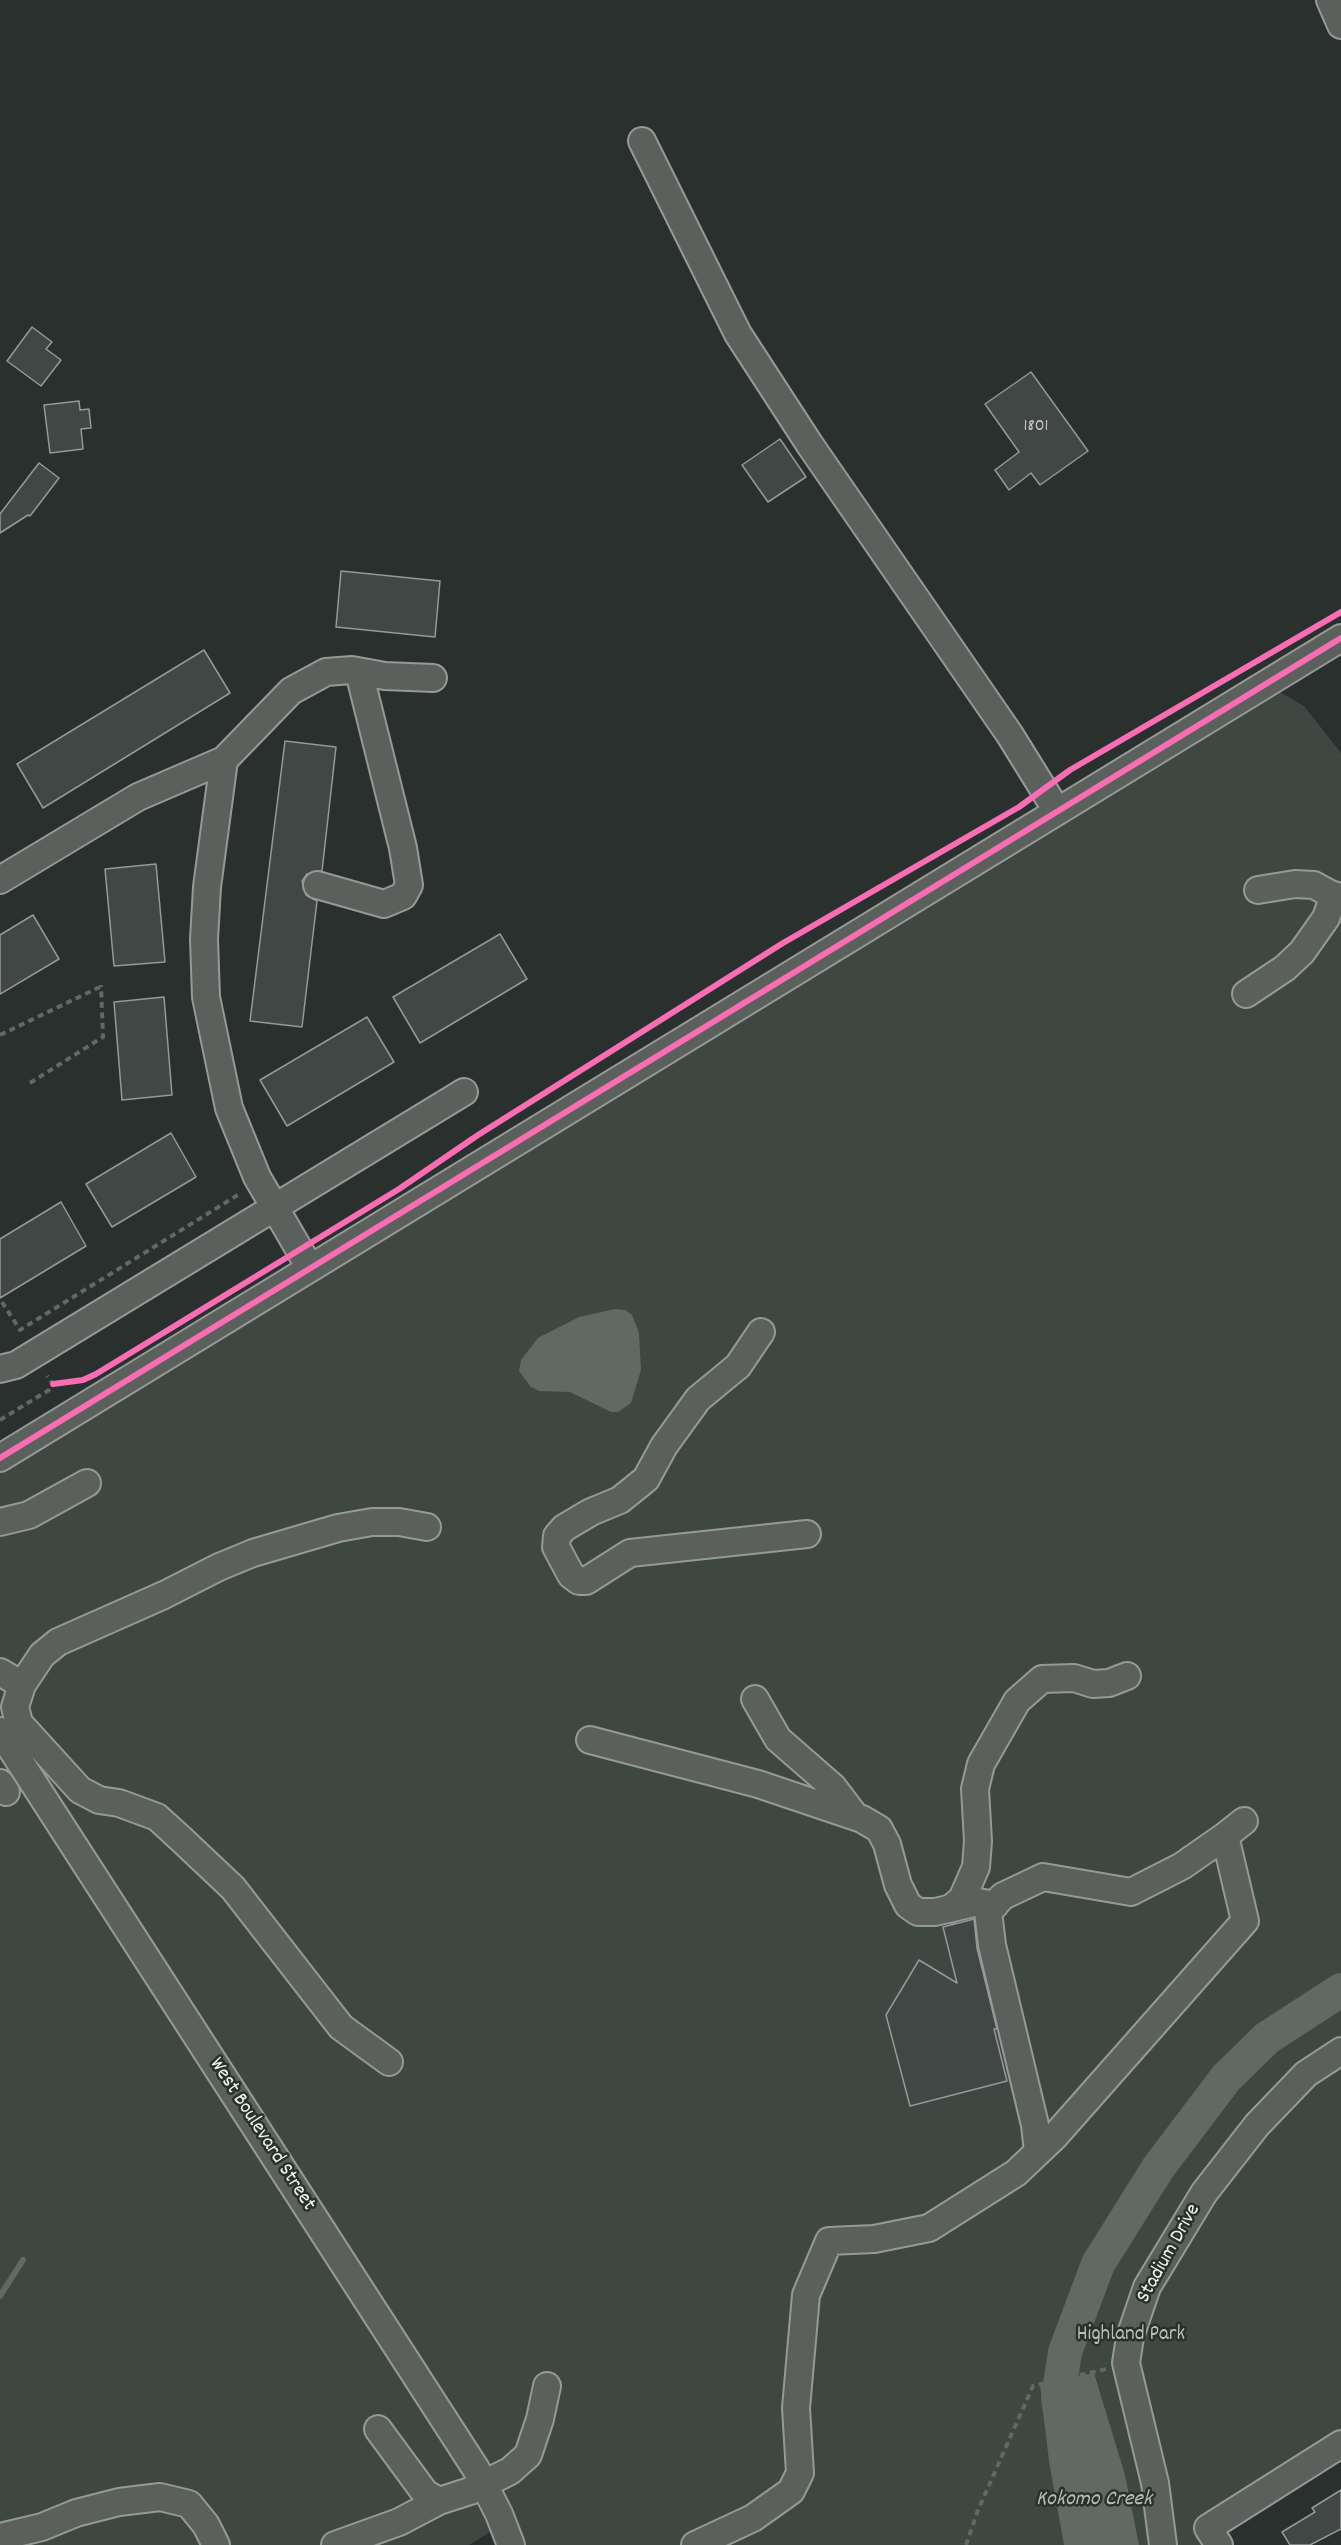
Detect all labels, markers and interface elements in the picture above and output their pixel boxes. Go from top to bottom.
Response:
house number: 1801 [1024,417,1048,439]
street label: West Boulevard Street [202,2054,320,2216]
street label: Stadium Drive [1132,2200,1208,2308]
park label: Highland Park [1077,2323,1185,2349]
water label: Kokomo Creek [1036,2488,1152,2514]

